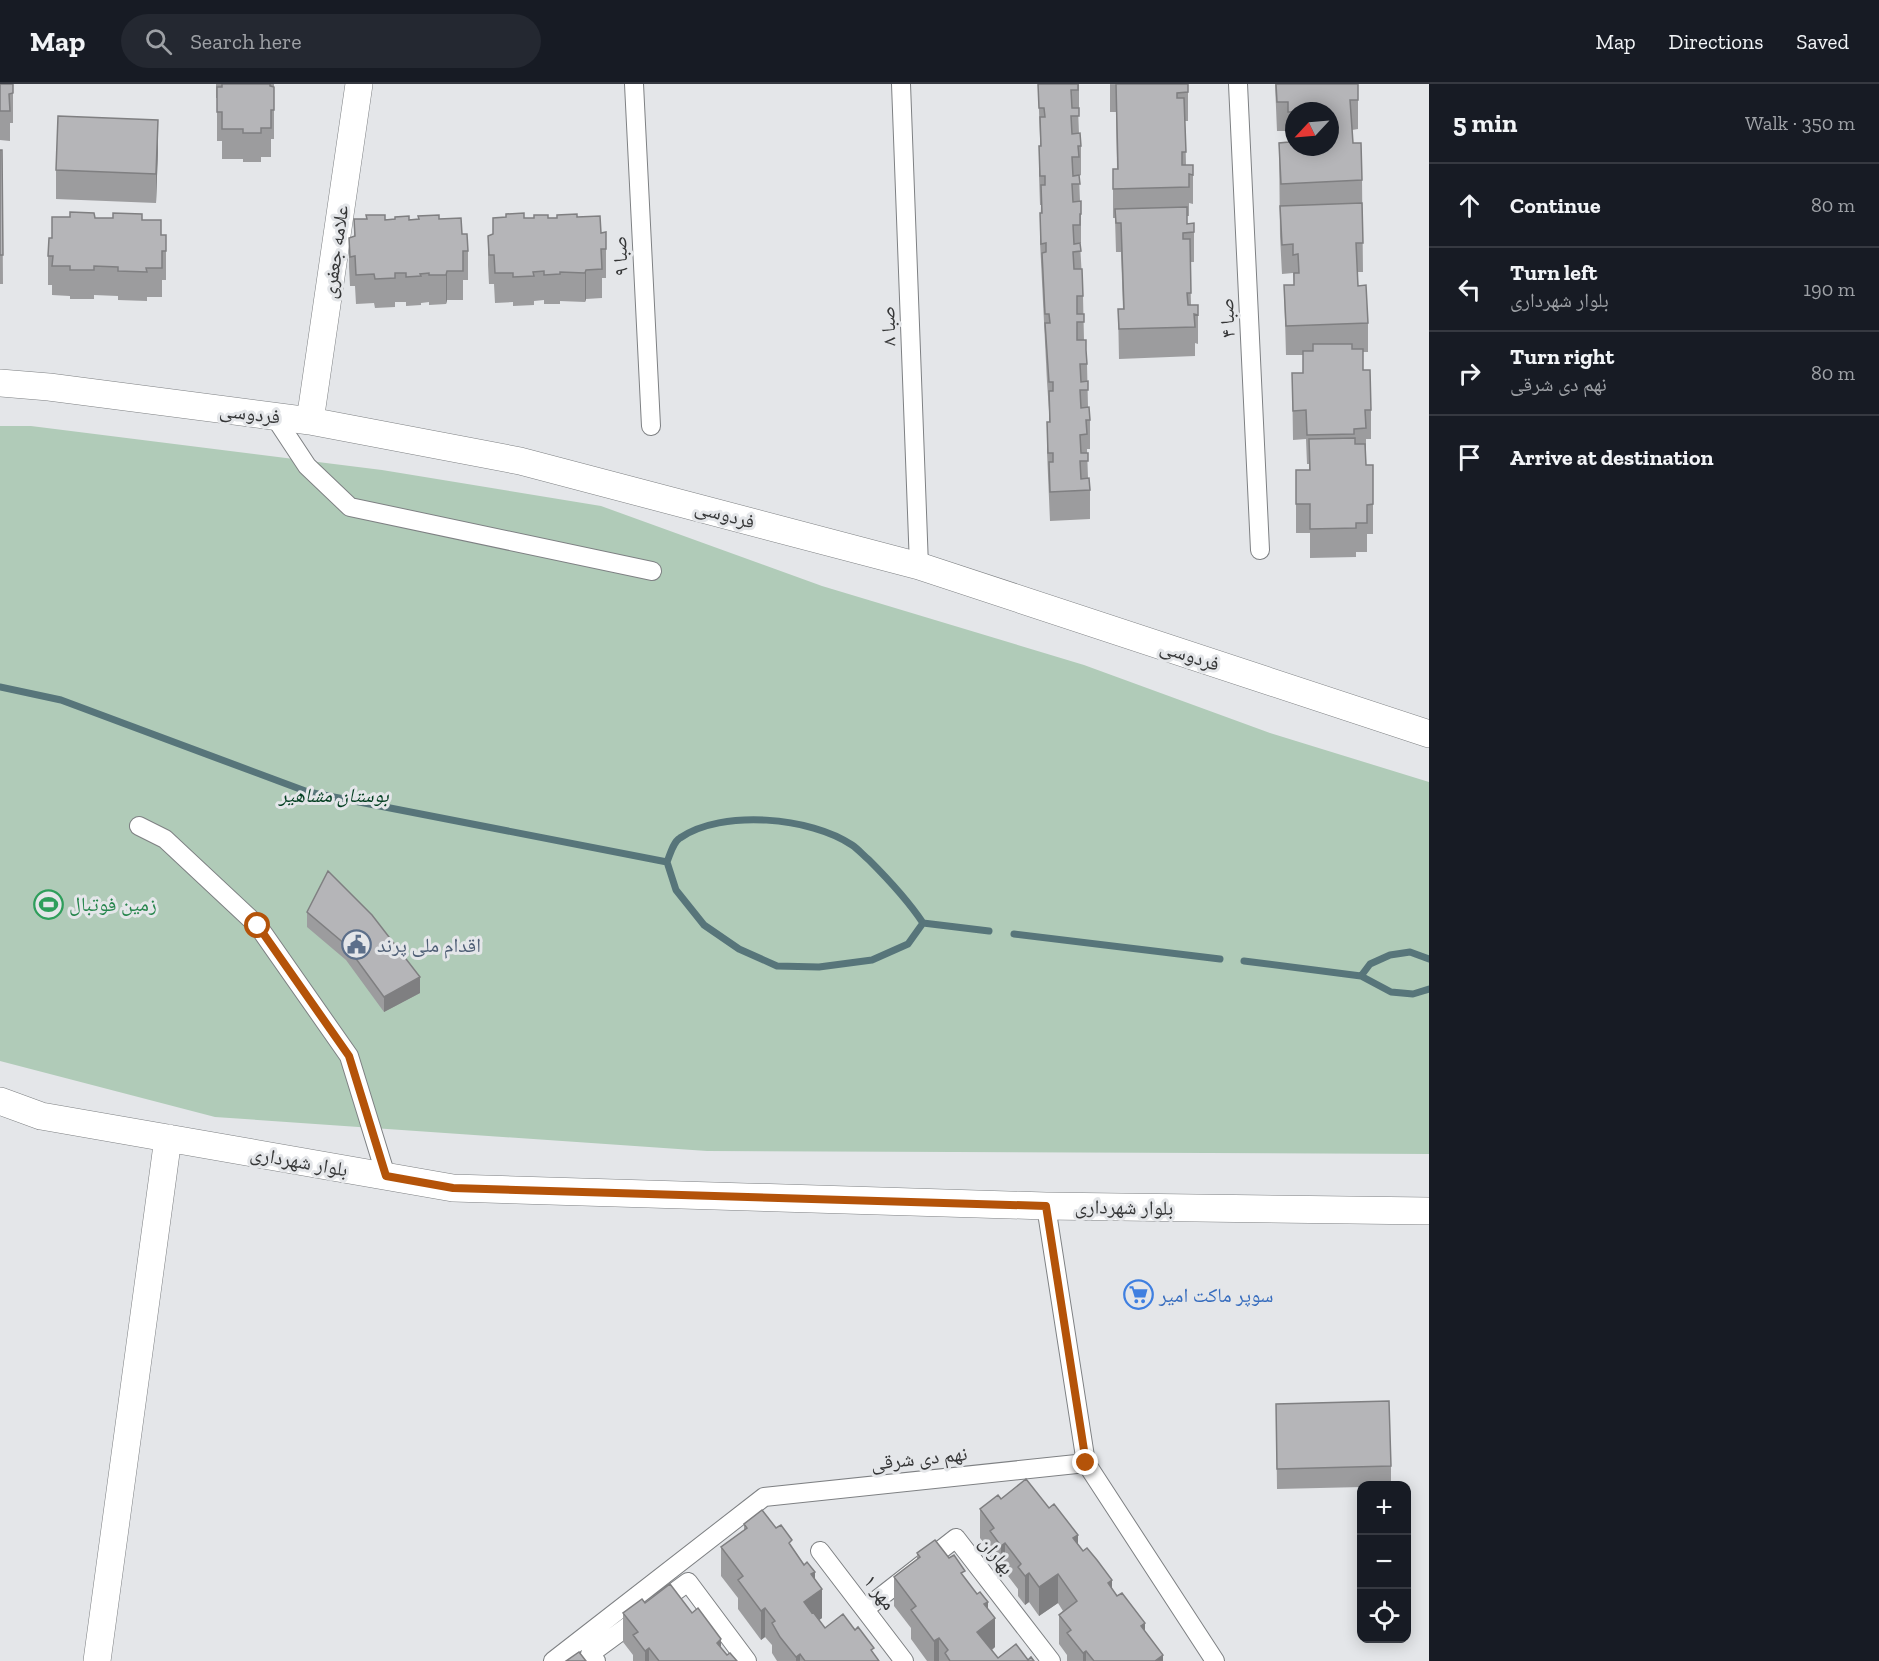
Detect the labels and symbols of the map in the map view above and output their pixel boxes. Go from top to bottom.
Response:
north arrow [1285,102,1339,156]
street label: علامه جعفری [317,204,353,300]
street label: صبا ۹ [607,235,633,277]
street label: صبا ۴ [1214,297,1240,339]
street label: صبا ۸ [875,306,901,346]
street label: فردوسی [218,397,282,429]
street label: فردوسی [692,495,758,533]
street label: فردوسی [1157,634,1223,676]
park label: بوستان مشاهیر [277,783,389,808]
sports icon: زمین فوتبال [32,888,64,920]
place label: زمین فوتبال [69,892,157,916]
route start [244,912,270,938]
public building icon: اقدام ملی پرند [340,929,372,961]
place label: اقدام ملی پرند [377,933,481,959]
street label: بلوار شهرداری [248,1141,350,1181]
street label: بلوار شهرداری [1074,1194,1174,1220]
supermarket icon: سوپر ماکت امیر [1122,1279,1154,1311]
place label: سوپر ماکت امیر [1158,1283,1274,1307]
street label: نهم دی شرقی [870,1441,969,1477]
route end [1072,1449,1098,1475]
street label: بهاران [974,1531,1020,1579]
street label: مهر ۱ [859,1569,901,1615]

